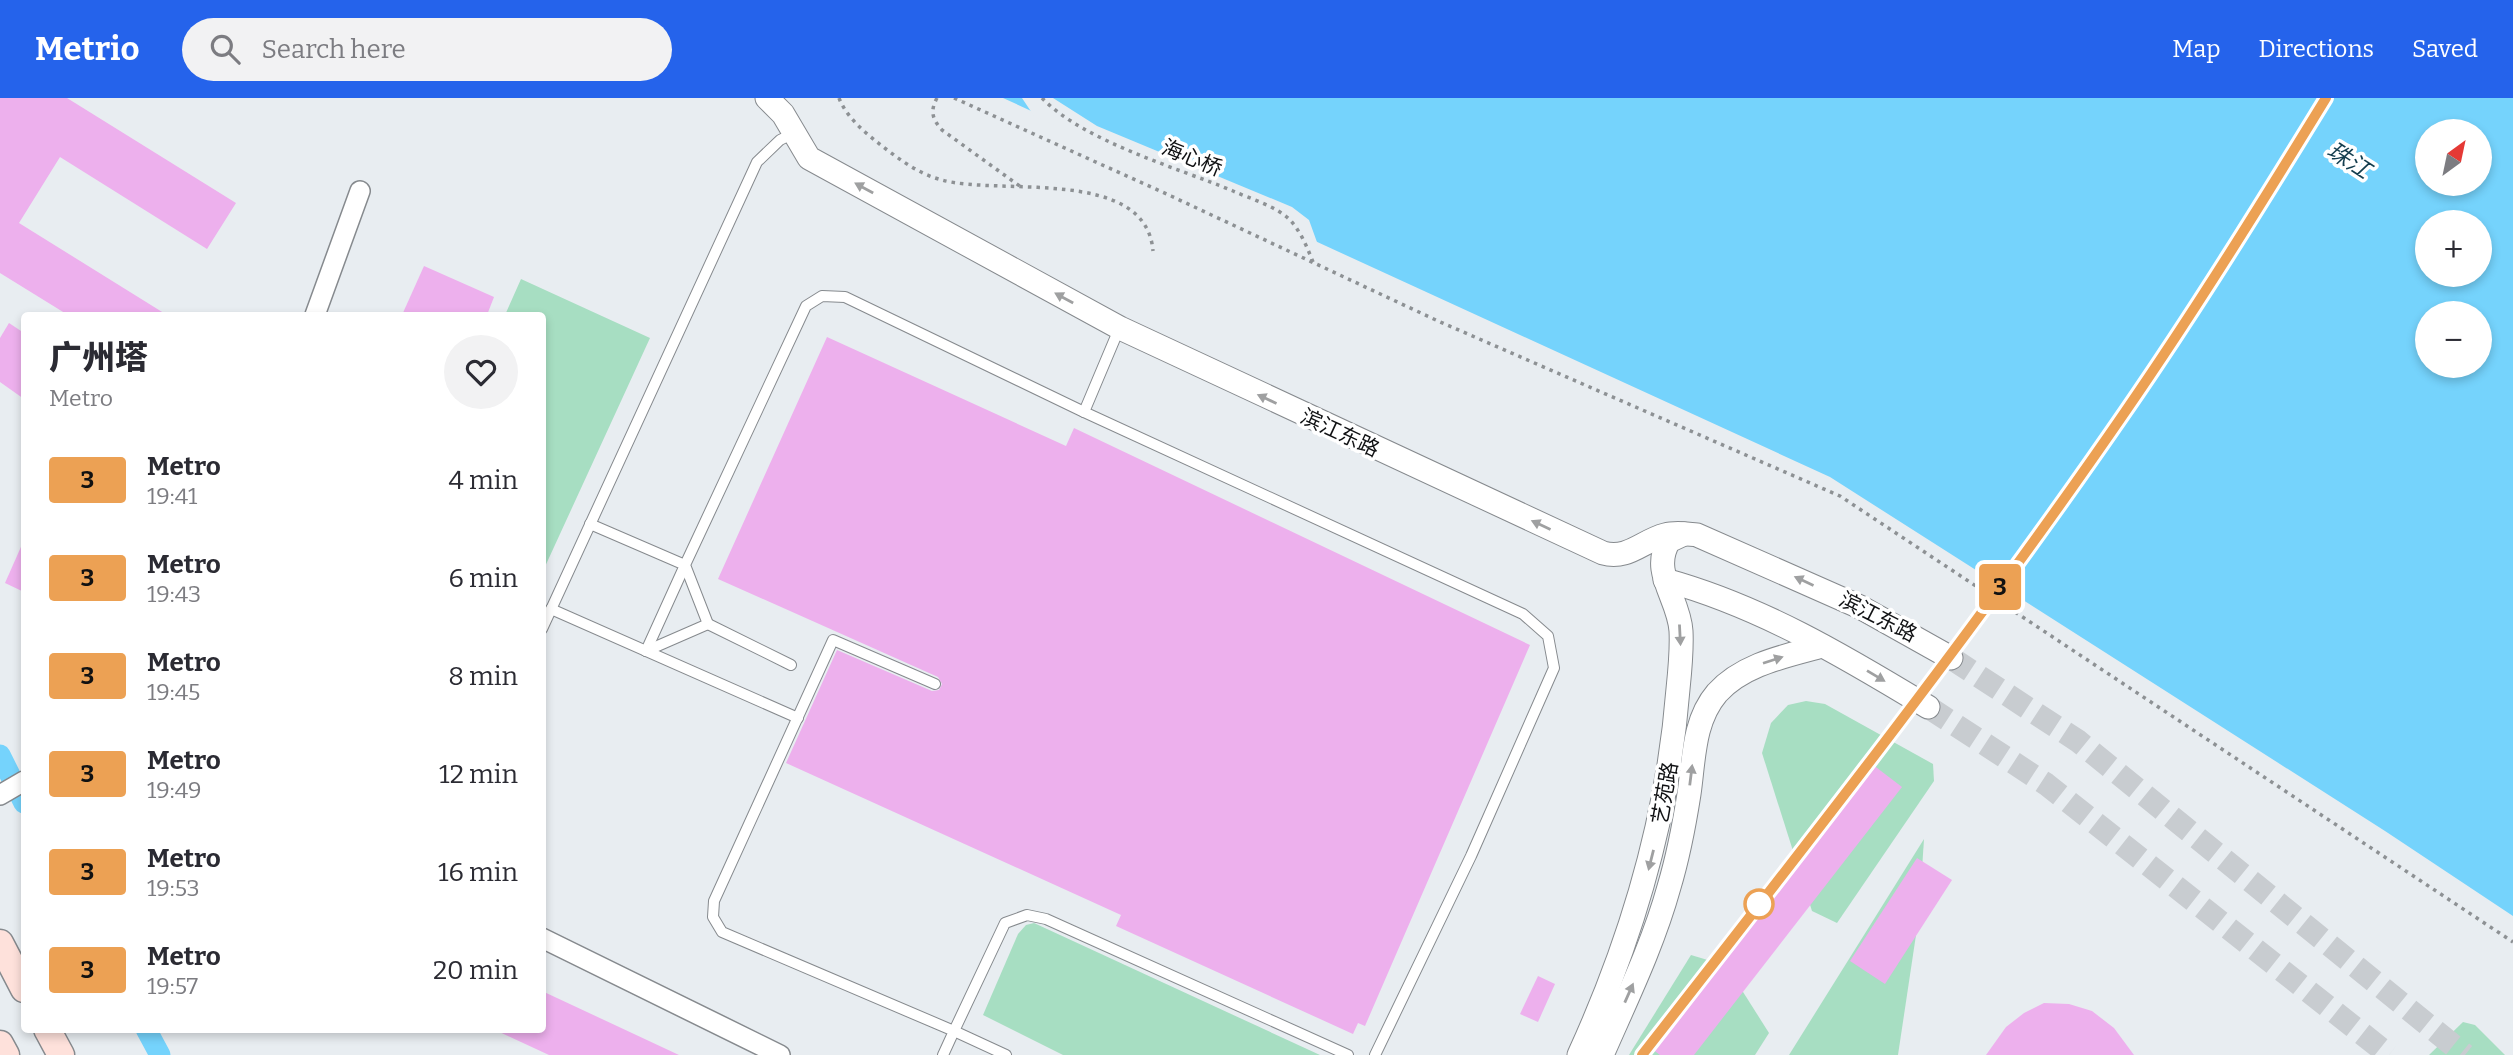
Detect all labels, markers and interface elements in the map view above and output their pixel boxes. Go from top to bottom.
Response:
search box [182,18,672,81]
text: Metrio [35,29,140,69]
icon: search [206,30,244,68]
text: Search here [262,34,406,65]
text: Map [2172,35,2221,63]
text: Directions [2259,35,2374,63]
text: Saved [2412,35,2478,63]
north arrow [2415,119,2492,196]
map controls [2415,119,2492,378]
street label: 海心桥 [1158,134,1226,182]
water label: 珠江 [2322,136,2378,186]
one-way arrow [855,182,874,194]
button: + [2415,210,2492,287]
one-way arrow [1054,292,1074,304]
button: − [2415,301,2492,378]
button: heart [444,335,518,409]
text: 广州塔 [49,338,148,378]
text: Metro [49,384,113,412]
one-way arrow [1257,393,1277,405]
street label: 滨江东路 [1296,403,1384,463]
text: Metro [147,451,221,482]
text: 4 min [449,465,518,496]
text: 3 [81,466,94,494]
text: 19:41 [147,482,197,510]
one-way arrow [1531,519,1551,531]
text: Metro [147,549,221,580]
text: 6 min [449,563,518,594]
text: 3 [81,564,94,592]
line badge: 3 [1977,564,2023,610]
text: 3 [1993,573,2007,601]
one-way arrow [1794,575,1814,586]
text: 19:43 [147,580,201,608]
street label: 滨江东路 [1835,586,1921,648]
one-way arrow [1675,624,1686,646]
text: Metro [147,647,221,678]
one-way arrow [1762,654,1783,665]
text: 8 min [448,661,518,692]
text: 3 [81,662,94,690]
one-way arrow [1866,669,1885,682]
text: 19:45 [147,678,200,706]
text: Metro [147,745,221,776]
text: 12 min [439,759,518,790]
text: 3 [81,760,94,788]
street label: 艺苑路 [1647,760,1683,826]
one-way arrow [1686,764,1697,786]
text: 19:49 [147,776,202,804]
text: Metro [147,843,221,874]
one-way arrow [1645,849,1656,871]
text: 16 min [438,857,518,888]
text: 3 [81,858,94,886]
text: 19:53 [147,874,200,902]
unlabelled marker [1744,889,1774,919]
text: Metro [147,941,221,972]
text: 20 min [433,955,518,986]
text: 3 [81,956,94,984]
text: 19:57 [147,972,198,1000]
one-way arrow [1624,982,1635,1003]

